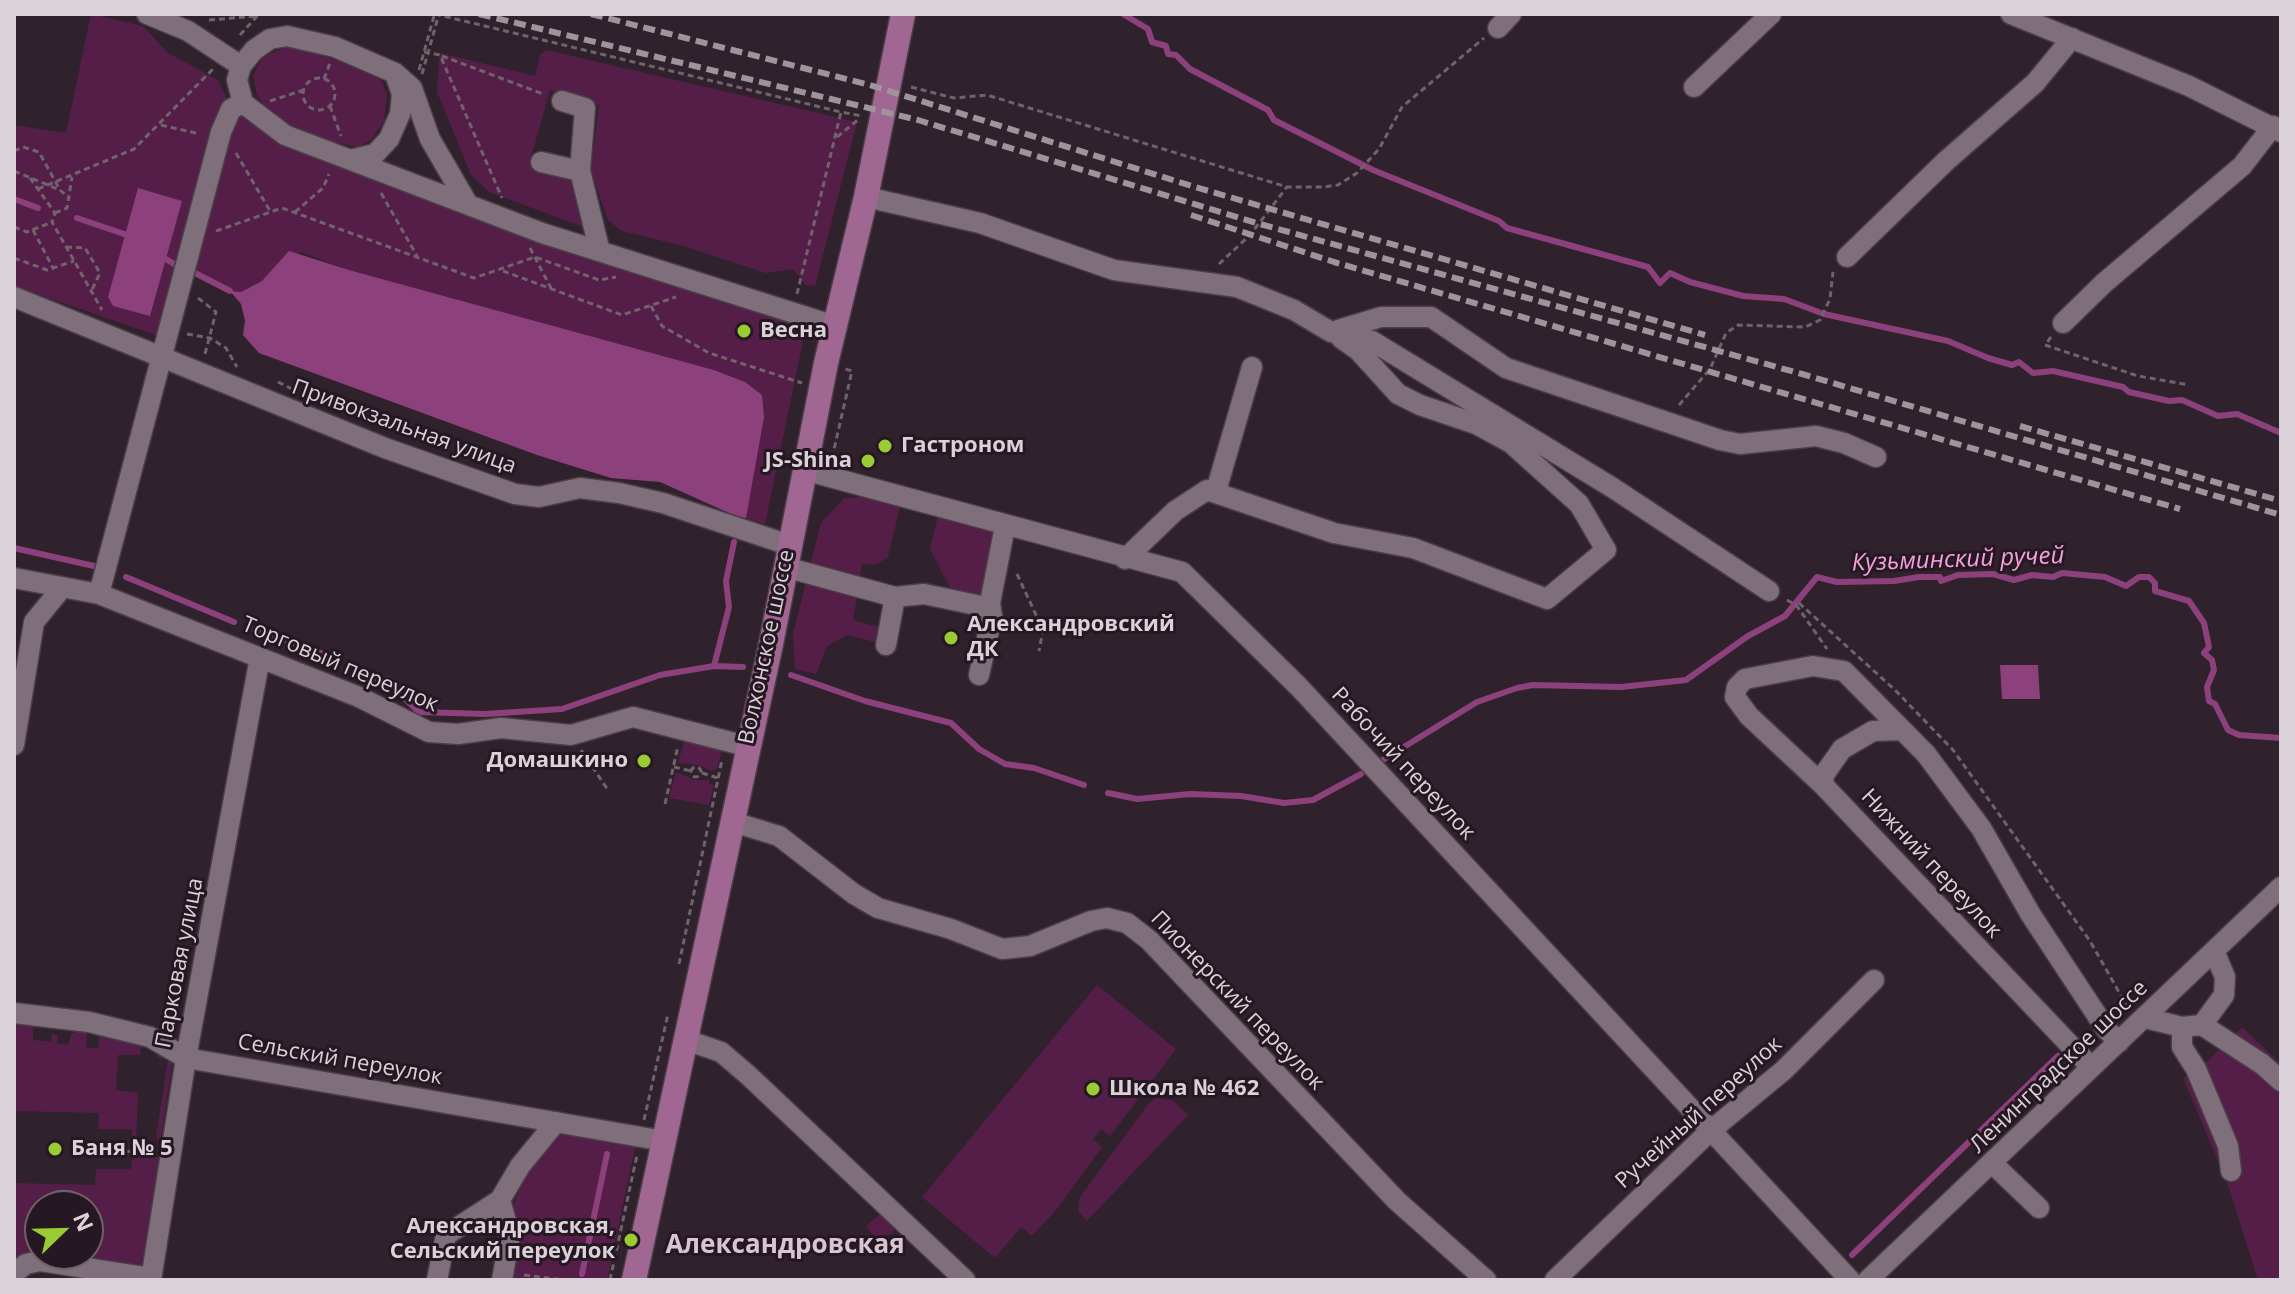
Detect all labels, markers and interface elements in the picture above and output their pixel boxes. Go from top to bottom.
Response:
place label: Весна [760,318,827,344]
marker: Весна [735,322,753,340]
street label: Привокзальная улица [288,374,520,480]
place label: Гастроном [901,433,1024,459]
marker: Гастроном [876,437,894,455]
place label: JS-Shina [764,448,852,474]
marker: JS-Shina [859,452,877,470]
water label: Кузьминский ручей [1851,542,2065,578]
street label: Волхонское шоссе [733,547,801,747]
street label: Торговый переулок [238,612,442,718]
place label: Александровский ДК [967,612,1175,664]
marker: Александровский ДК [942,629,960,647]
street label: Рабочий переулок [1326,682,1480,846]
place label: Домашкино [487,748,628,774]
marker: Домашкино [635,752,653,770]
street label: Нижний переулок [1855,784,2007,944]
street label: Парковая улица [151,876,209,1050]
street label: Пионерский переулок [1145,906,1329,1096]
street label: Ленинградское шоссе [1965,975,2153,1159]
street label: Сельский переулок [236,1029,444,1091]
street label: Ручейный переулок [1610,1031,1788,1195]
place label: Школа № 462 [1109,1076,1259,1102]
marker: Школа № 462 [1084,1080,1102,1098]
place label: Баня № 5 [71,1136,173,1162]
marker: Баня № 5 [46,1140,64,1158]
north arrow [24,1190,104,1270]
text: N [67,1207,102,1235]
place label: Александровская, Сельский переулок [390,1214,615,1266]
district label: Александровская [665,1230,905,1262]
marker: Александровская, Сельский переулок [622,1231,640,1249]

